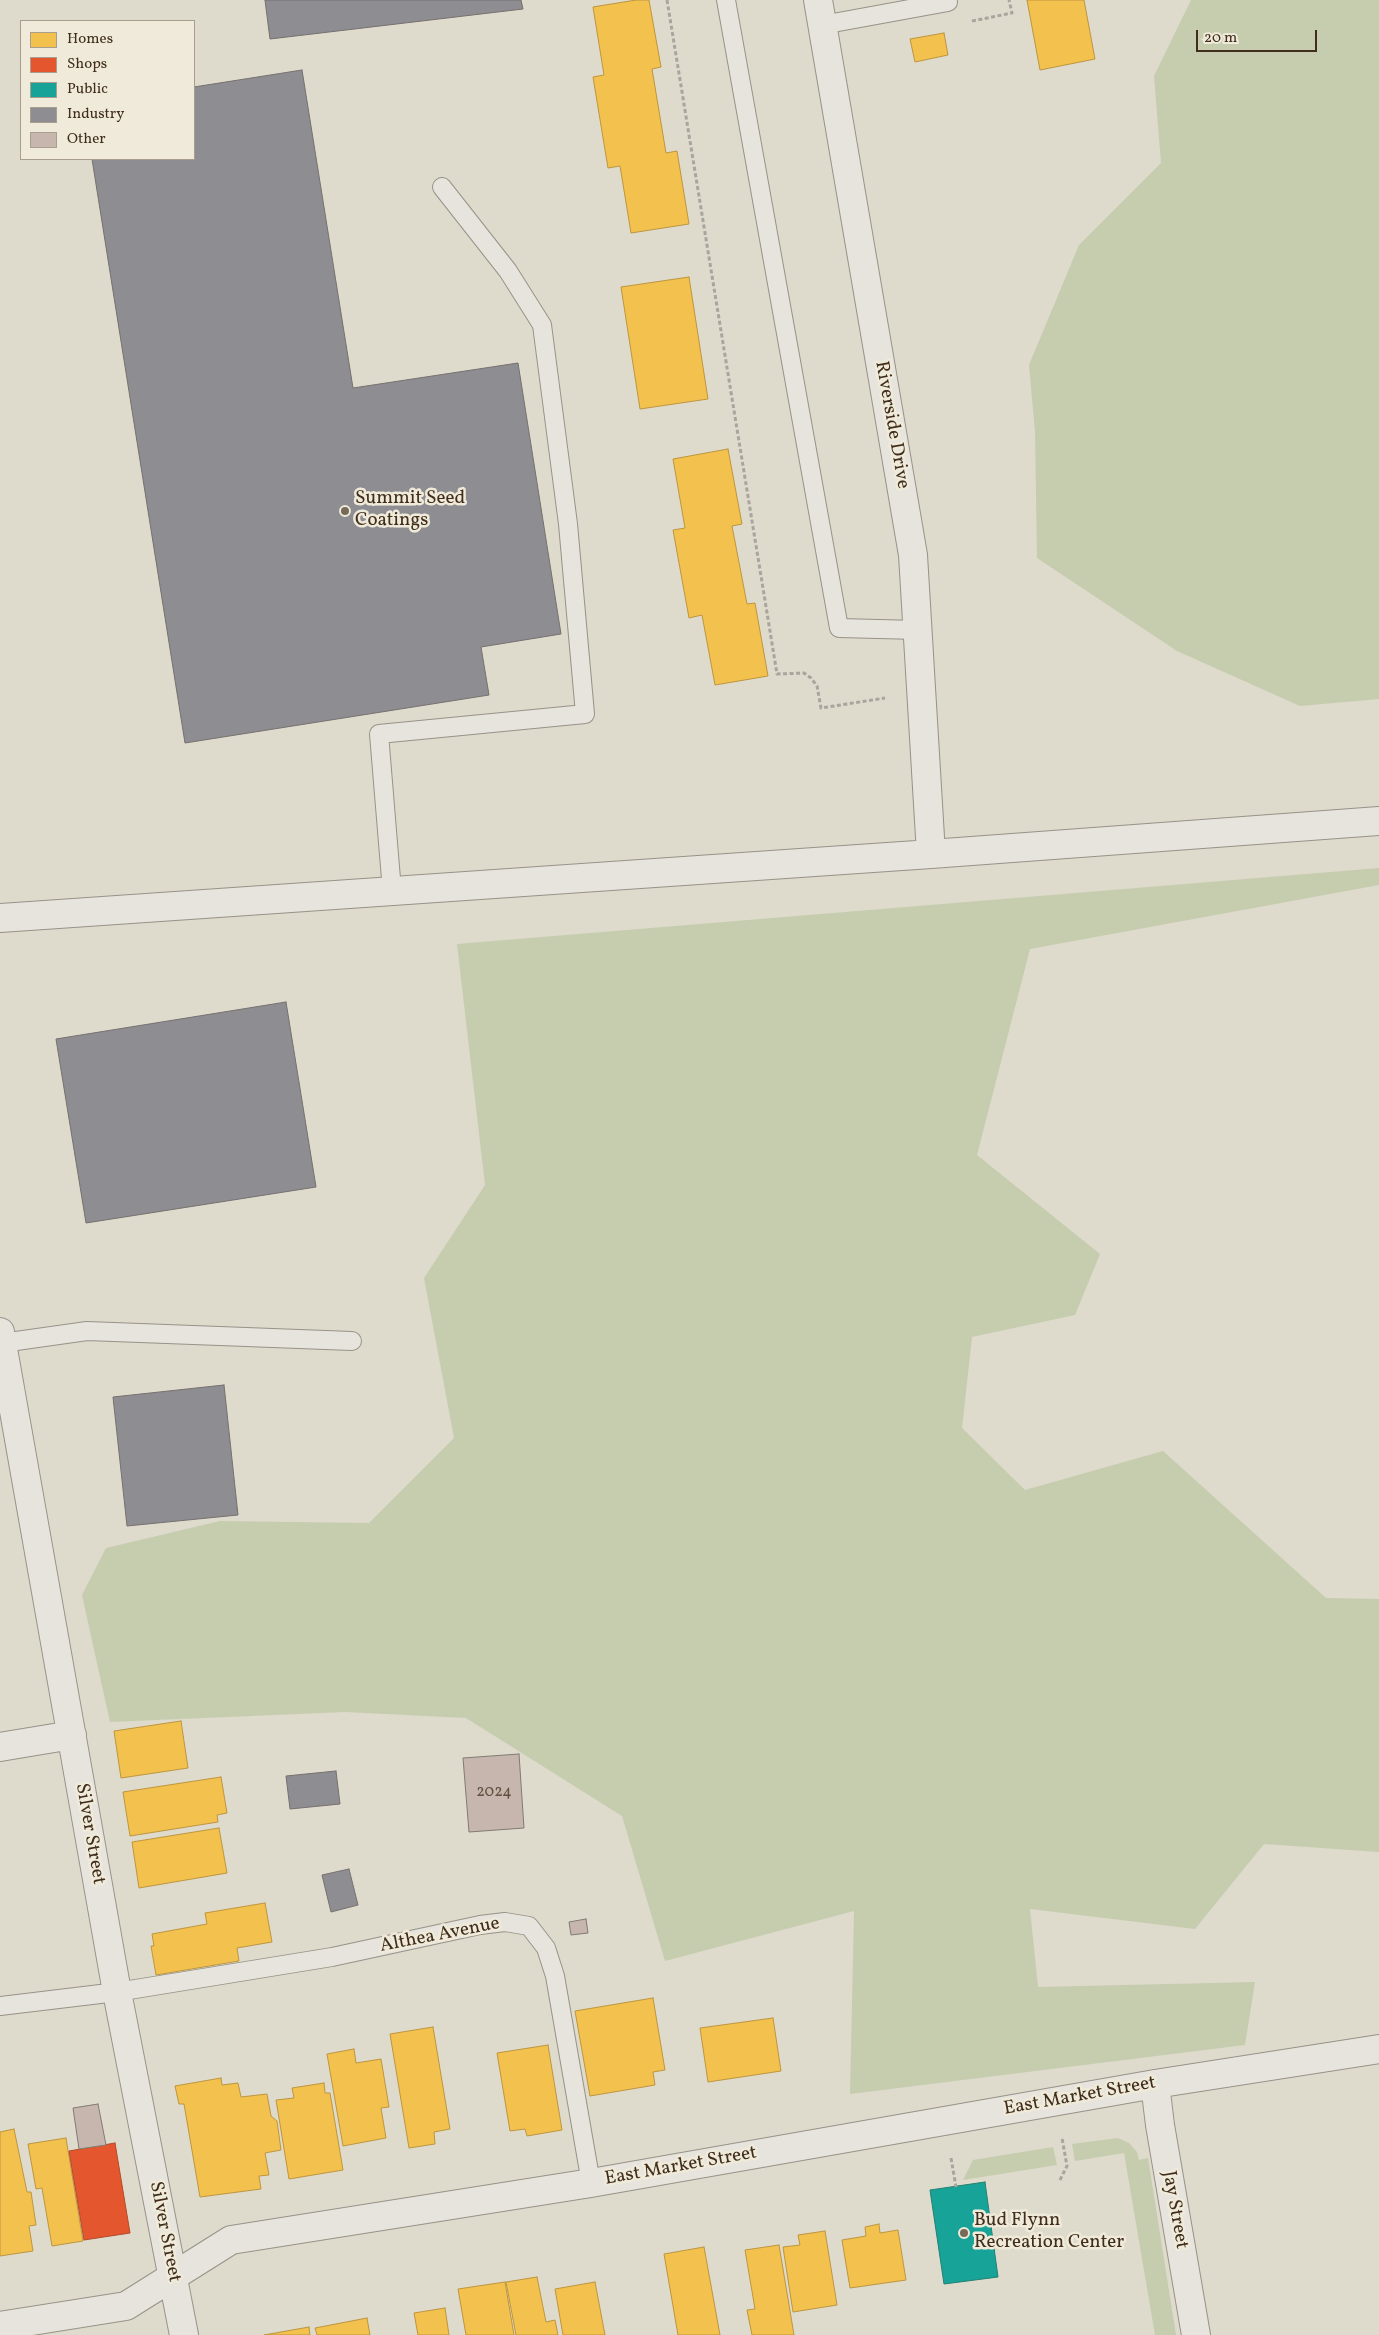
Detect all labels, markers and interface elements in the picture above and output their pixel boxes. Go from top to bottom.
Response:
legend [20,20,195,160]
scale bar [1199,20,1320,52]
text: 20 m [1204,28,1237,49]
text: Homes [67,29,113,50]
text: Shops [67,54,107,75]
text: Public [67,79,108,100]
text: Industry [67,104,124,125]
text: Other [67,129,106,150]
street label: Riverside Drive [869,359,913,491]
place label: Summit Seed Coatings [355,489,465,533]
marker: Summit Seed Coatings [339,505,351,517]
street label: Silver Street [69,1782,109,1886]
house number: 2024 [476,1783,512,1803]
street label: Althea Avenue [378,1913,502,1959]
street label: East Market Street [1002,2072,1158,2122]
street label: East Market Street [603,2142,759,2192]
street label: Jay Street [1156,2169,1192,2251]
street label: Silver Street [143,2180,185,2284]
place label: Bud Flynn Recreation Center [974,2211,1124,2255]
marker: Bud Flynn Recreation Center [958,2227,970,2239]

